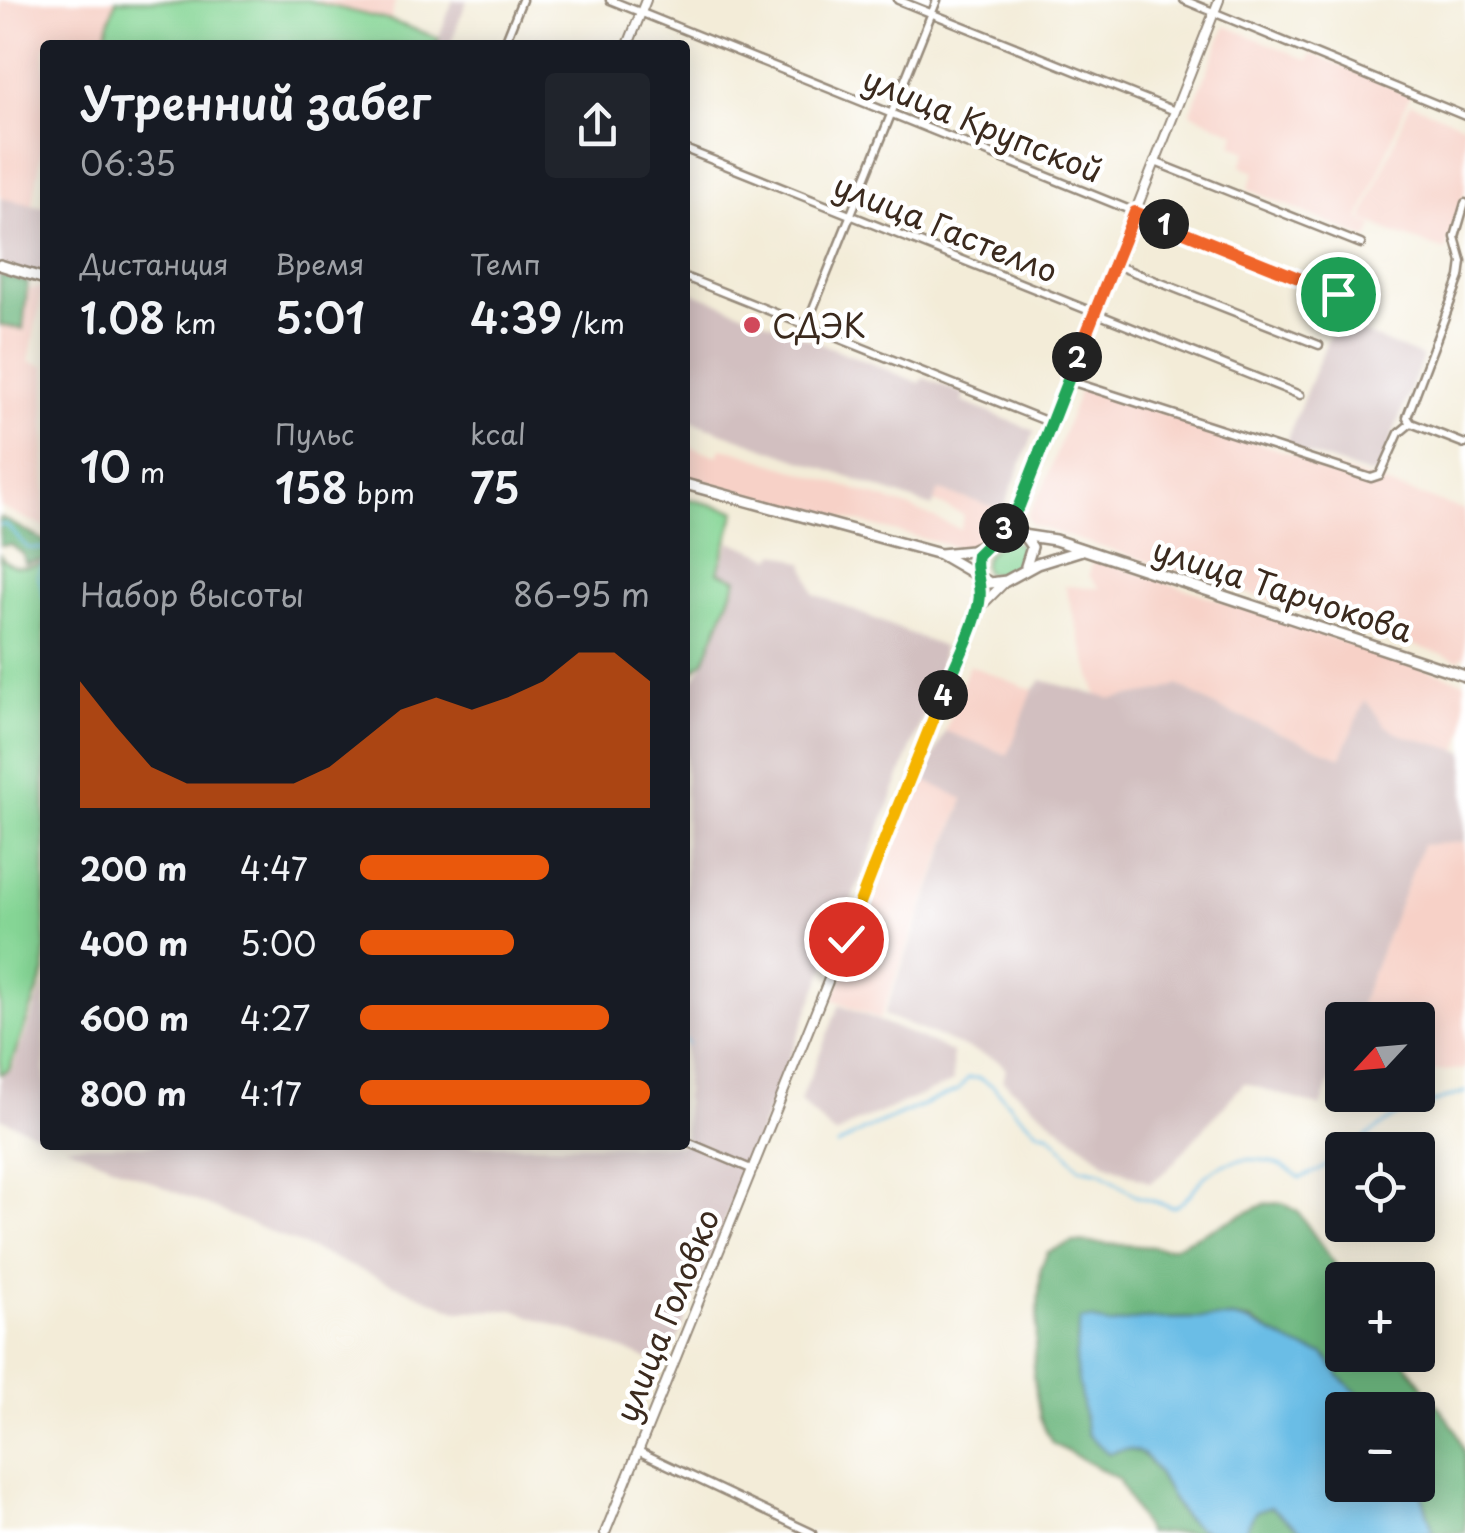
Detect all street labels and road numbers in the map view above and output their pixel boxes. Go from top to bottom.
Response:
street label: улица Крупской [856,54,1110,194]
street label: улица Гастелло [827,160,1065,294]
street label: улица Тарчокова [1147,524,1419,654]
street label: улица Головко [601,1201,731,1429]

